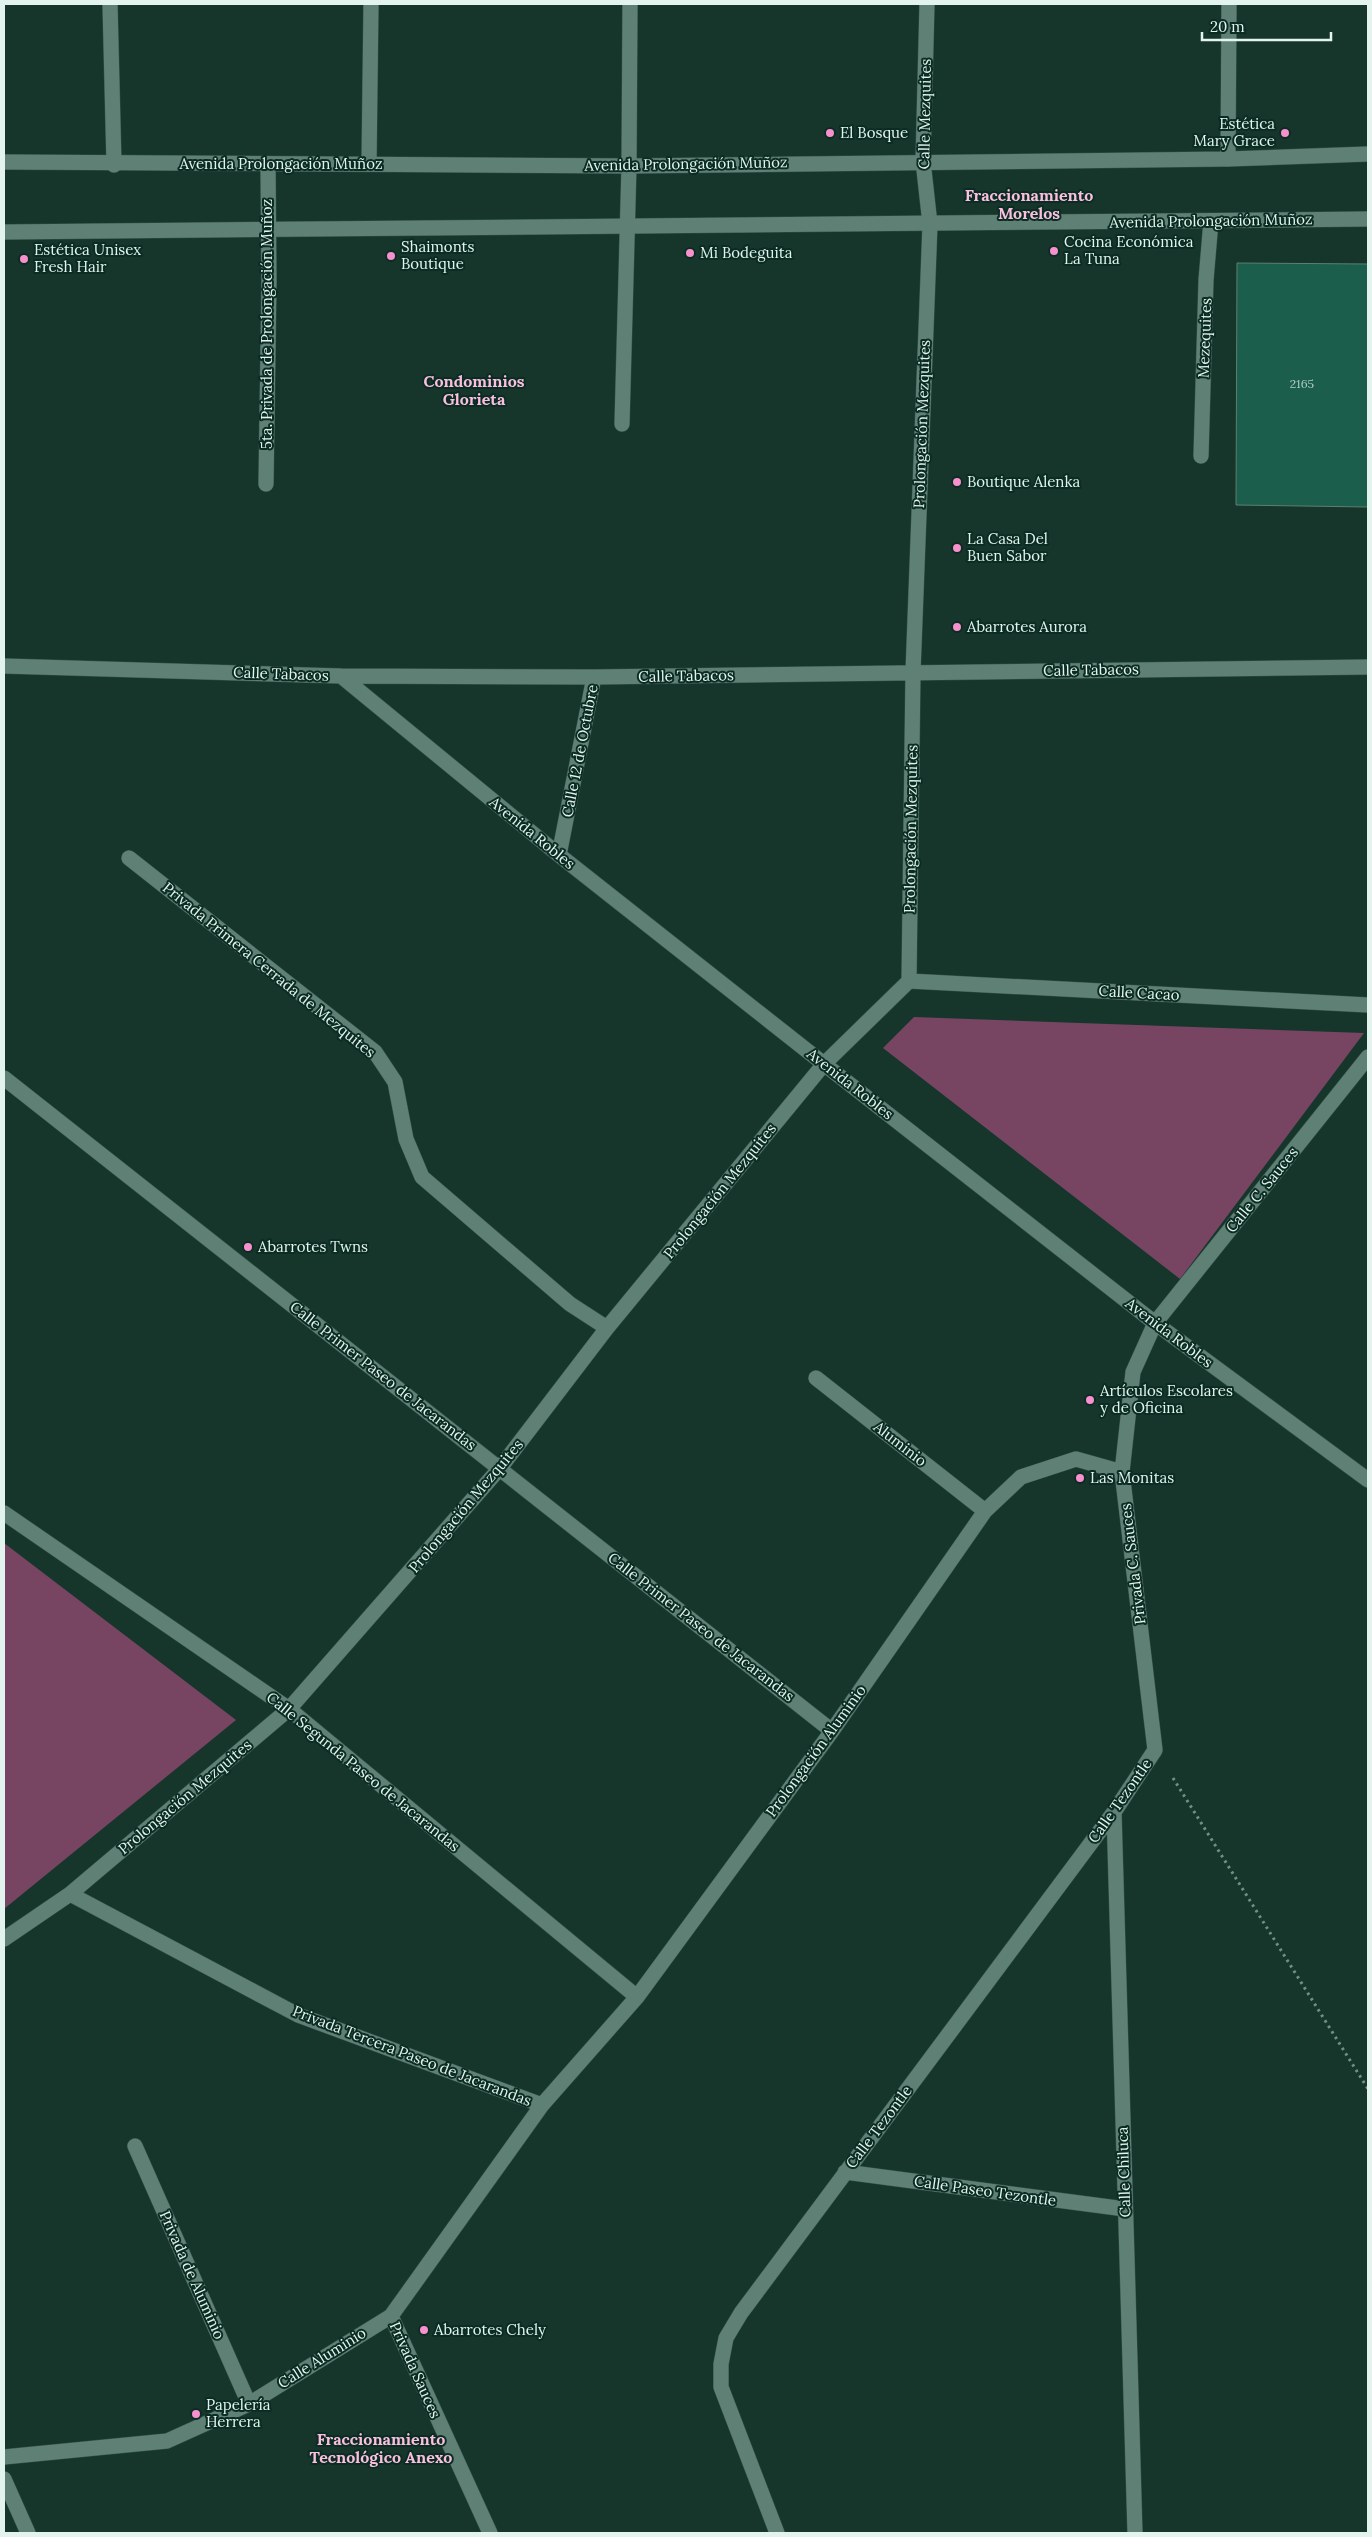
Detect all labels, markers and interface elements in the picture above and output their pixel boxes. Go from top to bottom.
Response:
scale bar [1202,10,1331,42]
text: 20 m [1210,17,1245,36]
street label: Calle Mezquites [914,58,935,170]
place label: Estética Mary Grace [1193,114,1275,150]
place label: El Bosque [840,123,908,142]
marker: El Bosque [824,127,836,139]
marker: Estética Mary Grace [1279,127,1291,139]
street label: Avenida Prolongación Muñoz [583,152,788,175]
street label: Avenida Prolongación Muñoz [178,154,383,173]
district label: Fraccionamiento Morelos [965,185,1093,223]
street label: 5ta. Privada de Prolongación Muñoz [257,199,276,449]
street label: Avenida Prolongación Muñoz [1108,209,1313,232]
place label: Cocina Económica La Tuna [1064,232,1194,268]
place label: Shaimonts Boutique [401,237,474,273]
place label: Estética Unisex Fresh Hair [34,240,141,276]
place label: Mi Bodeguita [700,243,793,262]
marker: Cocina Económica La Tuna [1048,245,1060,257]
marker: Mi Bodeguita [684,247,696,259]
marker: Shaimonts Boutique [385,250,397,262]
marker: Estética Unisex Fresh Hair [18,253,30,265]
street label: Mezequites [1194,297,1215,378]
street label: Prolongación Mezquites [909,339,934,509]
district label: Condominios Glorieta [423,371,525,409]
house number: 2165 [1290,376,1314,391]
place label: Boutique Alenka [967,472,1081,491]
marker: Boutique Alenka [951,476,963,488]
place label: La Casa Del Buen Sabor [967,529,1048,565]
marker: La Casa Del Buen Sabor [951,542,963,554]
place label: Abarrotes Aurora [966,617,1087,636]
marker: Abarrotes Aurora [951,621,963,633]
street label: Calle Tabacos [1043,659,1139,680]
street label: Calle Tabacos [233,662,329,685]
street label: Calle Tabacos [638,665,734,686]
street label: Calle 12 de Octubre [557,683,602,819]
street label: Prolongación Mezquites [900,745,921,913]
street label: Avenida Robles [485,792,579,873]
street label: Privada Primera Cerrada de Mezquites [159,878,380,1061]
street label: Calle Cacao [1098,981,1180,1004]
street label: Avenida Robles [802,1043,897,1123]
street label: Prolongación Mezquites [659,1119,780,1262]
street label: Calle C. Sauces [1221,1143,1302,1236]
place label: Abarrotes Twns [257,1237,368,1256]
marker: Abarrotes Twns [242,1241,254,1253]
street label: Avenida Robles [1121,1293,1217,1372]
street label: Calle Primer Paseo de Jacarandas [286,1297,480,1454]
place label: Artículos Escolares y de Oficina [1099,1381,1233,1417]
marker: Artículos Escolares y de Oficina [1084,1394,1096,1406]
street label: Aluminio [869,1416,931,1470]
street label: Prolongación Mezquites [404,1435,527,1576]
place label: Las Monitas [1090,1468,1174,1487]
marker: Las Monitas [1074,1472,1086,1484]
street label: Privada C. Sauces [1116,1502,1149,1626]
street label: Calle Primer Paseo de Jacarandas [604,1548,798,1705]
street label: Prolongación Aluminio [761,1681,870,1820]
street label: Calle Segunda Paseo de Jacarandas [263,1688,464,1856]
street label: Prolongación Mezquites [114,1735,255,1858]
street label: Calle Tezontle [1083,1755,1156,1847]
street label: Privada Tercera Paseo de Jacarandas [290,2001,534,2110]
street label: Calle Tezontle [841,2082,916,2172]
street label: Calle Chiluca [1112,2126,1135,2218]
street label: Calle Paseo Tezontle [913,2171,1057,2210]
street label: Privada de Aluminio [156,2208,229,2342]
street label: Privada Sauces [386,2319,445,2421]
place label: Abarrotes Chely [433,2320,546,2339]
street label: Calle Aluminio [274,2323,370,2392]
marker: Abarrotes Chely [418,2324,430,2336]
place label: Papelería Herrera [206,2395,271,2431]
marker: Papelería Herrera [190,2408,202,2420]
district label: Fraccionamiento Tecnológico Anexo [310,2429,452,2467]

